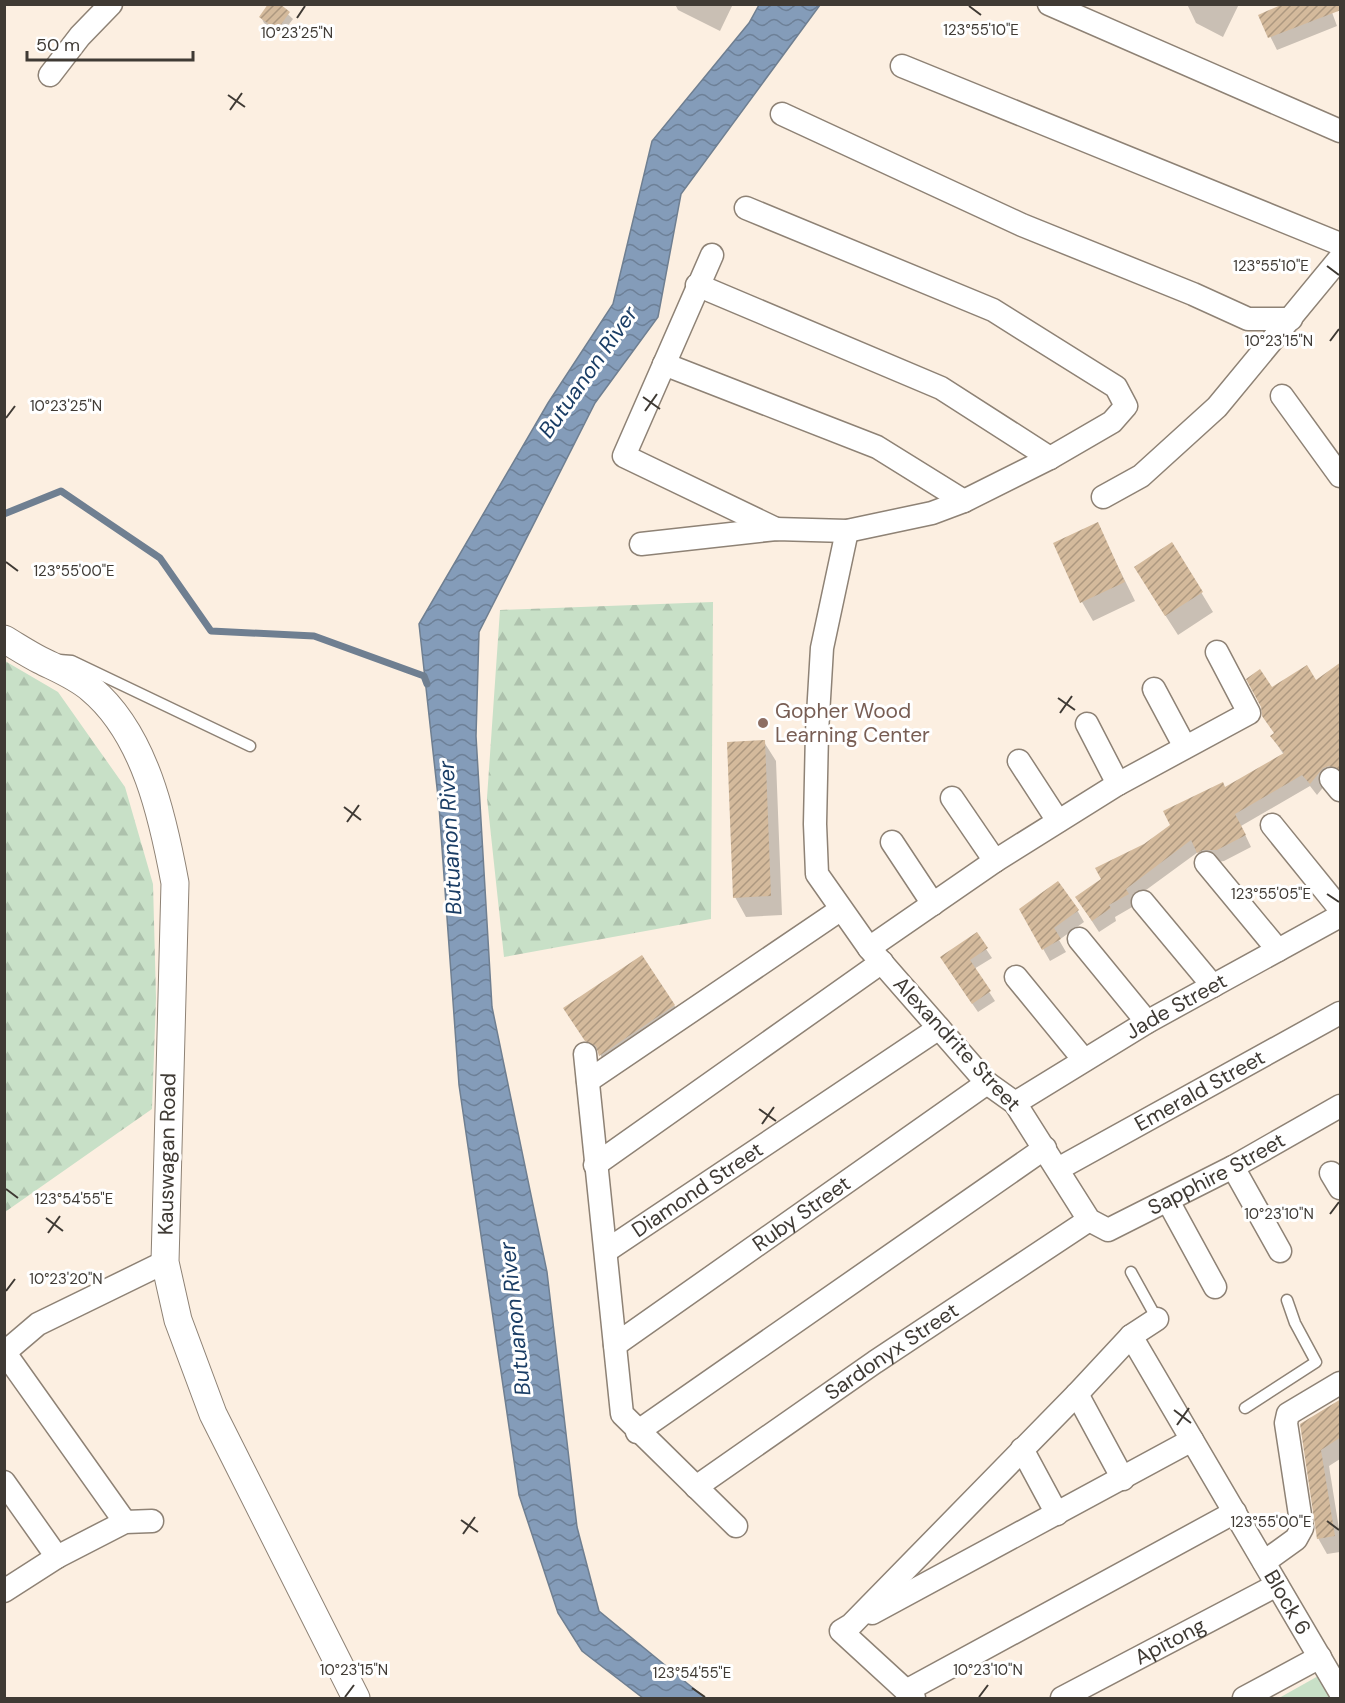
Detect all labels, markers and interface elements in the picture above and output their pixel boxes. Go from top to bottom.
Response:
text: 123°55'10"E [943,20,1019,40]
text: 10°23'25"N [261,23,333,43]
scale bar [27,24,194,62]
text: 50 m [36,33,80,57]
text: 123°55'10"E [1233,256,1309,276]
water label: Butuanon River [532,300,645,444]
text: 10°23'15"N [1245,331,1313,351]
text: 10°23'25"N [30,396,102,416]
text: 123°55'00"E [33,561,115,581]
place label: Gopher Wood Learning Center [775,697,930,749]
marker: Gopher Wood Learning Center [756,716,770,730]
water label: Butuanon River [431,759,469,916]
text: 123°55'05"E [1231,884,1311,904]
street label: Jade Street [1120,967,1232,1046]
street label: Alexandrite Street [887,971,1027,1117]
street label: Emerald Street [1130,1043,1270,1138]
street label: Kauswagan Road [152,1073,182,1235]
street label: Sapphire Street [1143,1126,1290,1222]
street label: Diamond Street [626,1136,769,1244]
street label: Ruby Street [747,1170,856,1258]
text: 123°54'55"E [35,1189,113,1209]
text: 10°23'10"N [1244,1204,1314,1224]
water label: Butuanon River [492,1240,537,1397]
text: 10°23'20"N [29,1269,103,1289]
street label: Sardonyx Street [819,1296,964,1407]
text: 123°55'00"E [1230,1512,1312,1532]
street label: Block 6 [1257,1565,1318,1640]
street label: Apitong [1130,1611,1211,1671]
text: 10°23'15"N [320,1660,388,1680]
text: 10°23'10"N [953,1660,1023,1680]
text: 123°54'55"E [653,1663,731,1683]

